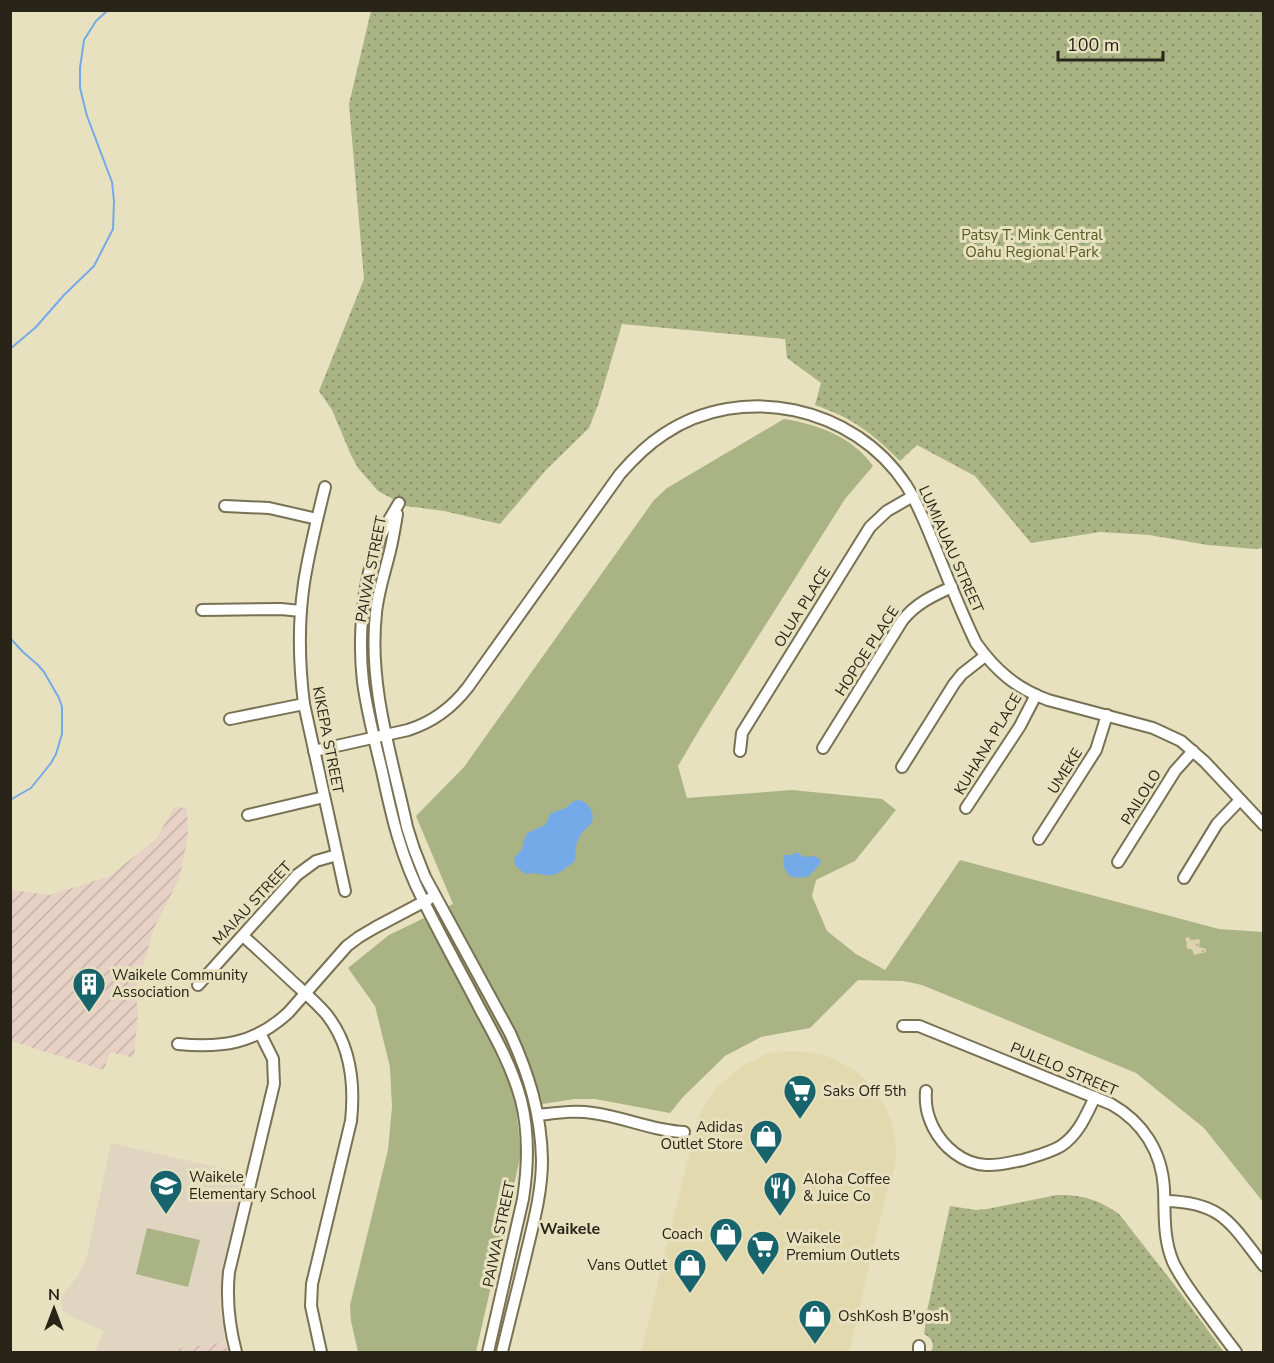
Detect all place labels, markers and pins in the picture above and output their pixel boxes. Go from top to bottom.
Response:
place label: Waikele Community Association [112,965,248,1002]
building icon: Waikele Community Association [71,966,107,1013]
supermarket icon: Saks Off 5th [782,1073,818,1120]
place label: Saks Off 5th [823,1081,907,1101]
place label: Adidas Outlet Store [660,1117,743,1154]
shop icon: Adidas Outlet Store [748,1118,784,1165]
place label: Waikele Elementary School [189,1167,316,1204]
school or university icon: Waikele Elementary School [148,1168,184,1215]
place label: Aloha Coffee & Juice Co [803,1169,890,1206]
restaurant icon: Aloha Coffee & Juice Co [762,1170,798,1217]
shop icon: Coach [708,1216,744,1263]
place label: Coach [662,1224,703,1244]
place label: Waikele Premium Outlets [786,1228,900,1265]
supermarket icon: Waikele Premium Outlets [745,1229,781,1276]
shop icon: Vans Outlet [672,1247,708,1294]
place label: Vans Outlet [586,1255,668,1275]
shop icon: OshKosh B'gosh [797,1298,833,1345]
place label: OshKosh B'gosh [838,1306,949,1326]

